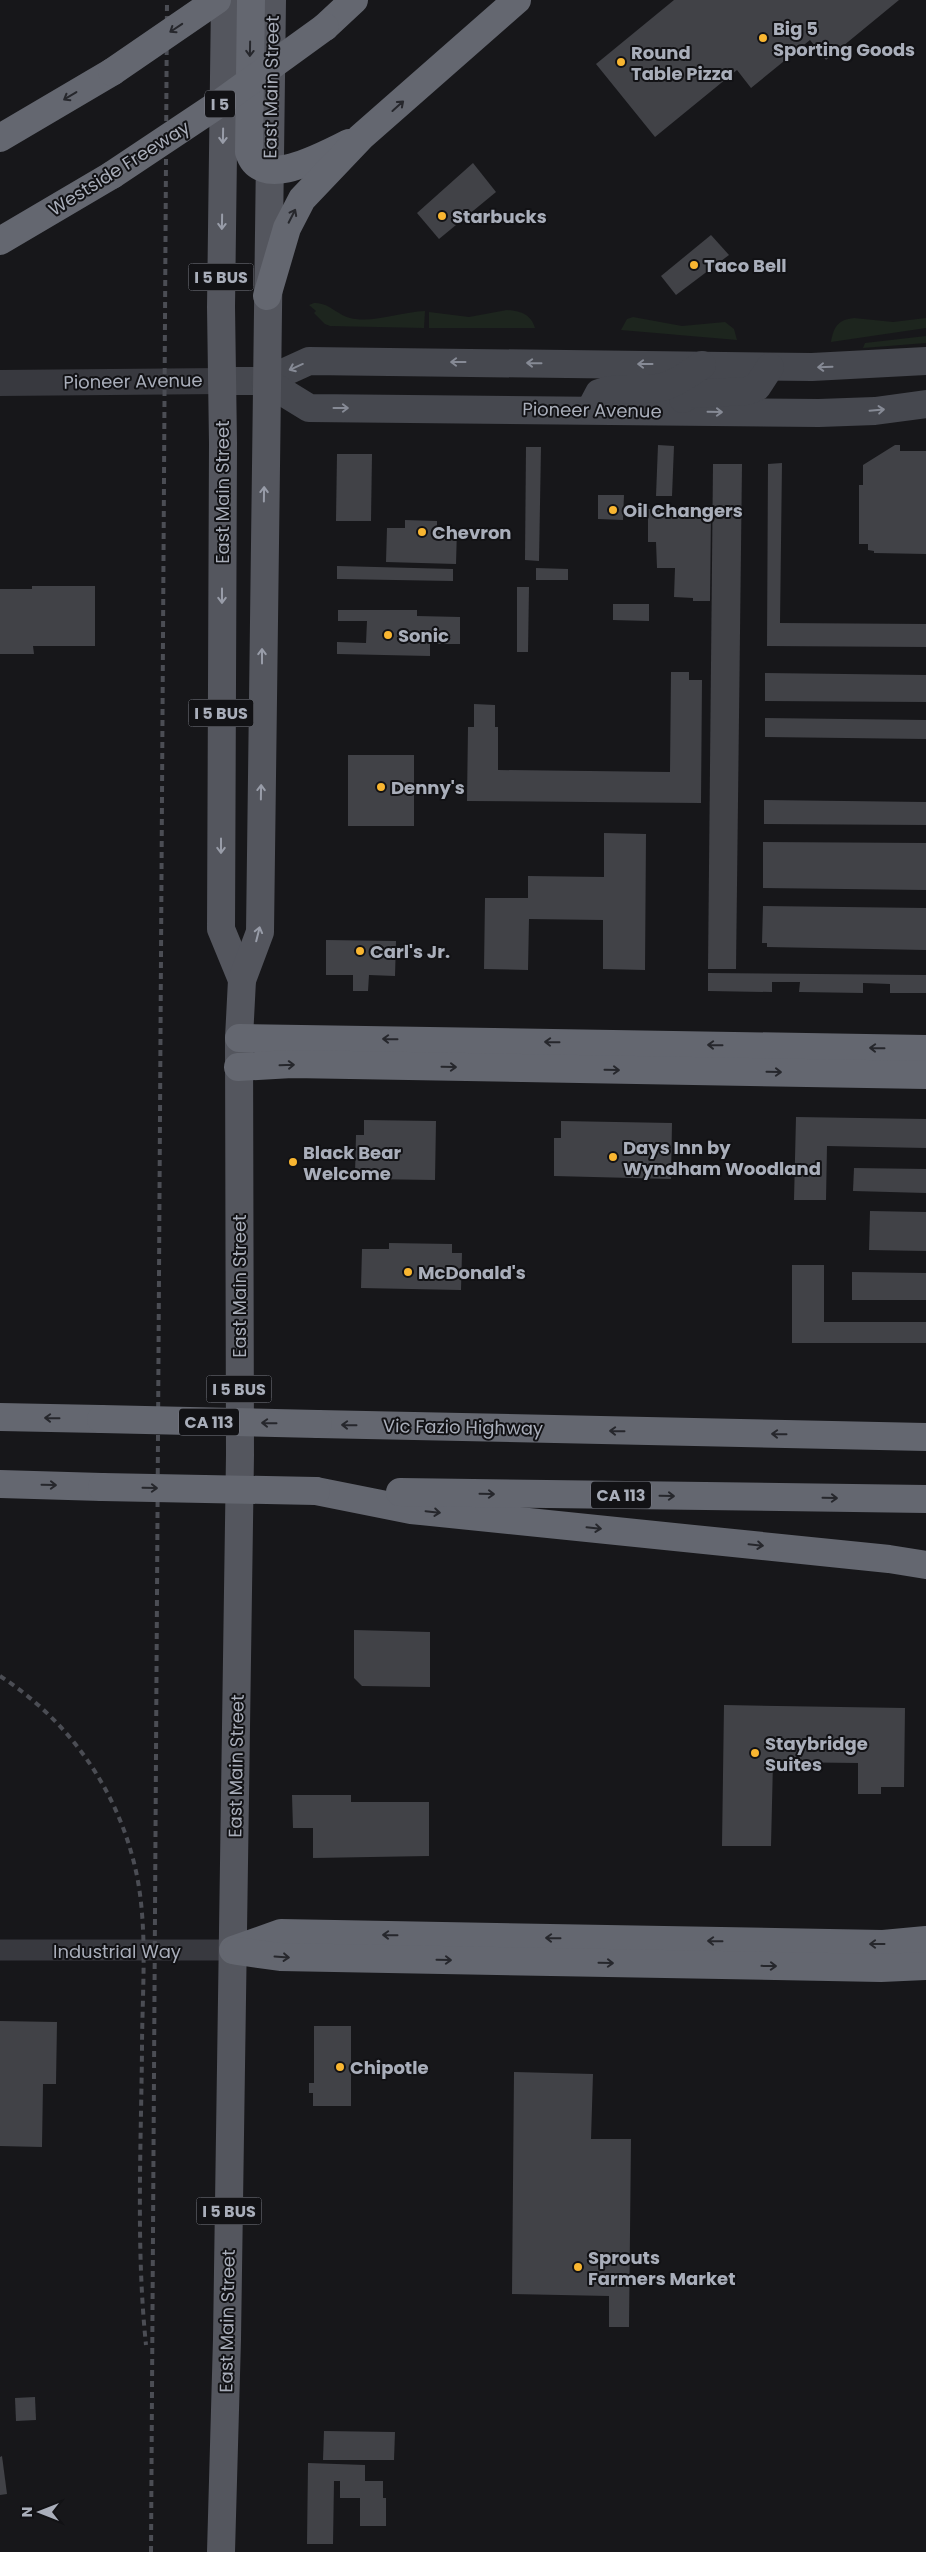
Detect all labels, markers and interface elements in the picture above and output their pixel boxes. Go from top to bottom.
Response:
street label: East Main Street [257,15,285,159]
place label: Big 5 Sporting Goods [773,16,915,62]
one-way arrow [170,23,184,33]
marker: Big 5 Sporting Goods [757,32,769,44]
one-way arrow [245,40,255,56]
place label: Round Table Pizza [631,40,733,86]
marker: Round Table Pizza [615,56,627,68]
road number: I 5 [205,90,235,118]
one-way arrow [64,92,78,102]
one-way arrow [392,100,405,112]
street label: Westside Freeway [44,115,194,221]
one-way arrow [218,128,228,144]
place label: Starbucks [452,204,547,229]
one-way arrow [288,209,297,224]
marker: Starbucks [436,210,448,222]
one-way arrow [217,213,227,229]
place label: Taco Bell [704,253,787,278]
marker: Taco Bell [688,259,700,271]
road number: I 5 BUS [188,264,254,290]
one-way arrow [450,357,466,367]
one-way arrow [526,358,542,368]
one-way arrow [637,359,654,369]
one-way arrow [289,362,304,372]
one-way arrow [817,362,834,372]
street label: Pioneer Avenue [63,367,203,395]
street label: Pioneer Avenue [522,396,662,424]
one-way arrow [333,403,349,413]
one-way arrow [869,405,885,415]
one-way arrow [706,407,722,417]
street label: East Main Street [210,420,235,564]
one-way arrow [259,486,269,502]
place label: Oil Changers [623,498,743,523]
marker: Oil Changers [607,504,619,516]
place label: Chevron [432,520,512,545]
marker: Chevron [416,526,428,538]
one-way arrow [217,588,227,604]
place label: Sonic [398,623,449,648]
marker: Sonic [382,629,394,641]
one-way arrow [257,649,267,665]
road number: I 5 BUS [188,700,254,726]
place label: Denny's [391,775,465,800]
marker: Denny's [375,781,387,793]
one-way arrow [256,784,266,800]
one-way arrow [216,838,226,854]
one-way arrow [254,927,263,943]
place label: Carl's Jr. [370,939,450,964]
marker: Carl's Jr. [354,945,366,957]
one-way arrow [382,1034,398,1044]
one-way arrow [545,1037,561,1047]
one-way arrow [707,1040,724,1050]
one-way arrow [870,1043,886,1053]
one-way arrow [279,1060,295,1069]
one-way arrow [441,1062,457,1072]
one-way arrow [604,1065,620,1074]
one-way arrow [766,1067,782,1077]
place label: Days Inn by Wyndham Woodland [623,1135,821,1181]
place label: Black Bear Welcome [303,1140,401,1186]
marker: Days Inn by Wyndham Woodland [607,1151,619,1163]
marker: Black Bear Welcome [287,1156,299,1168]
street label: East Main Street [227,1214,252,1358]
place label: McDonald's [418,1260,526,1285]
marker: McDonald's [402,1266,414,1278]
road number: I 5 BUS [206,1376,272,1402]
road number: CA 113 [179,1408,239,1435]
one-way arrow [44,1413,60,1423]
street label: Vic Fazio Highway [383,1413,543,1441]
one-way arrow [261,1418,278,1428]
one-way arrow [341,1420,358,1430]
one-way arrow [609,1426,625,1435]
one-way arrow [771,1429,788,1439]
one-way arrow [40,1481,56,1490]
road number: CA 113 [591,1482,651,1508]
one-way arrow [142,1483,158,1493]
one-way arrow [479,1489,495,1498]
one-way arrow [658,1491,675,1501]
one-way arrow [821,1493,837,1503]
one-way arrow [424,1507,440,1517]
one-way arrow [586,1524,602,1533]
one-way arrow [748,1540,764,1550]
street label: East Main Street [222,1694,250,1838]
place label: Staybridge Suites [765,1731,868,1777]
marker: Staybridge Suites [749,1747,761,1759]
one-way arrow [382,1930,398,1940]
one-way arrow [545,1933,561,1943]
one-way arrow [707,1936,724,1946]
street label: Industrial Way [53,1939,181,1964]
one-way arrow [870,1939,886,1949]
one-way arrow [273,1952,289,1961]
one-way arrow [436,1955,452,1965]
one-way arrow [598,1958,614,1968]
one-way arrow [760,1961,777,1971]
place label: Chipotle [350,2055,429,2080]
marker: Chipotle [334,2061,346,2073]
road number: I 5 BUS [196,2198,262,2224]
place label: Sprouts Farmers Market [588,2245,735,2291]
street label: East Main Street [213,2249,241,2393]
marker: Sprouts Farmers Market [572,2261,584,2273]
north arrow [15,2487,65,2537]
text: N [17,2507,37,2517]

